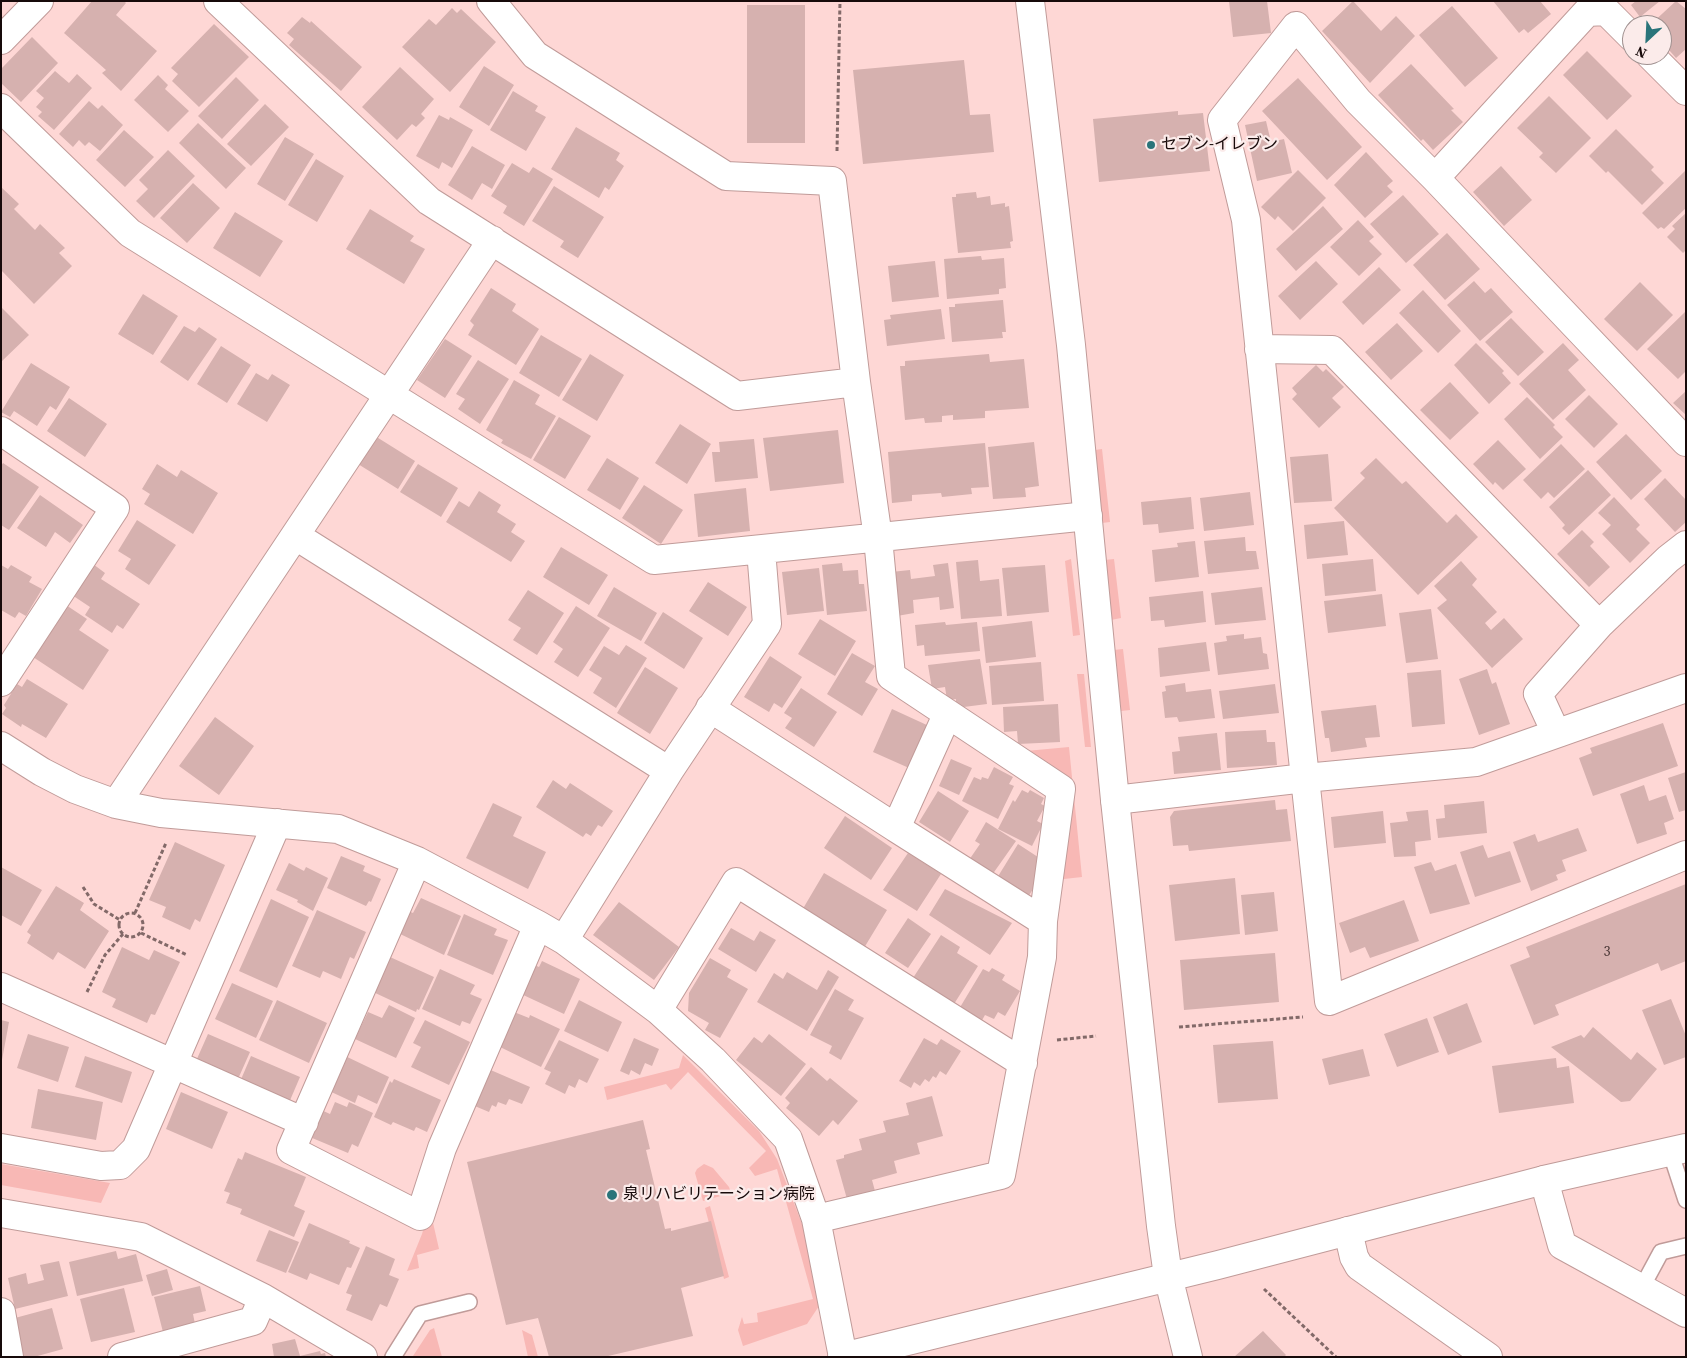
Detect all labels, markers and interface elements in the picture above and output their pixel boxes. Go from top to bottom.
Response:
north arrow [1622,15,1672,65]
text: N [1632,41,1650,64]
place label: セブン-イレブン [1161,135,1278,155]
marker: セブン-イレブン [1145,139,1157,151]
house number: 3 [1604,944,1610,960]
place label: 泉リハビリテーション病院 [623,1185,815,1205]
marker: 泉リハビリテーション病院 [605,1188,619,1202]

